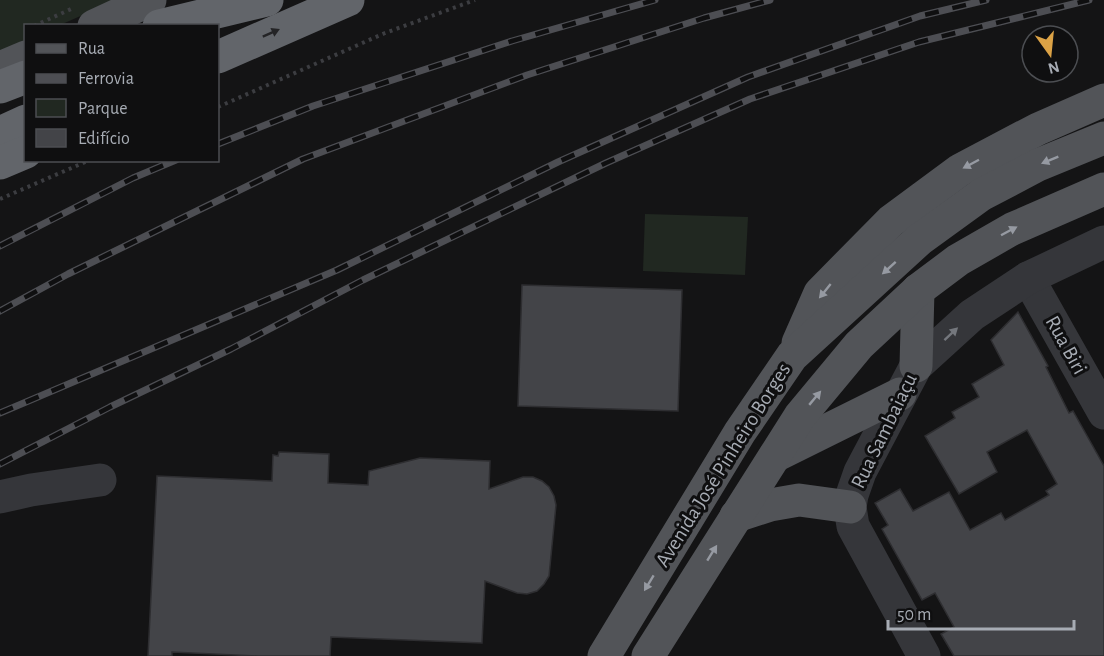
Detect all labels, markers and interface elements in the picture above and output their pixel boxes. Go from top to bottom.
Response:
legend [24,24,219,162]
north arrow [1020,24,1080,84]
one-way arrow [262,28,280,38]
text: Rua [78,40,105,58]
text: N [1046,58,1061,77]
text: Ferrovia [78,70,134,88]
text: Parque [78,100,127,118]
text: Edifício [78,130,130,148]
one-way arrow [1040,155,1058,165]
one-way arrow [963,159,980,169]
one-way arrow [1001,226,1018,236]
one-way arrow [882,260,896,274]
one-way arrow [819,283,831,298]
street label: Rua Biri [1041,312,1091,378]
one-way arrow [943,327,958,341]
street label: Avenida José Pinheiro Borges [652,359,794,571]
street label: Rua Sambaiaçu [847,370,921,492]
one-way arrow [808,391,821,406]
one-way arrow [707,545,718,561]
one-way arrow [643,575,654,591]
scale bar [888,593,1074,631]
text: 50 m [897,606,931,624]

